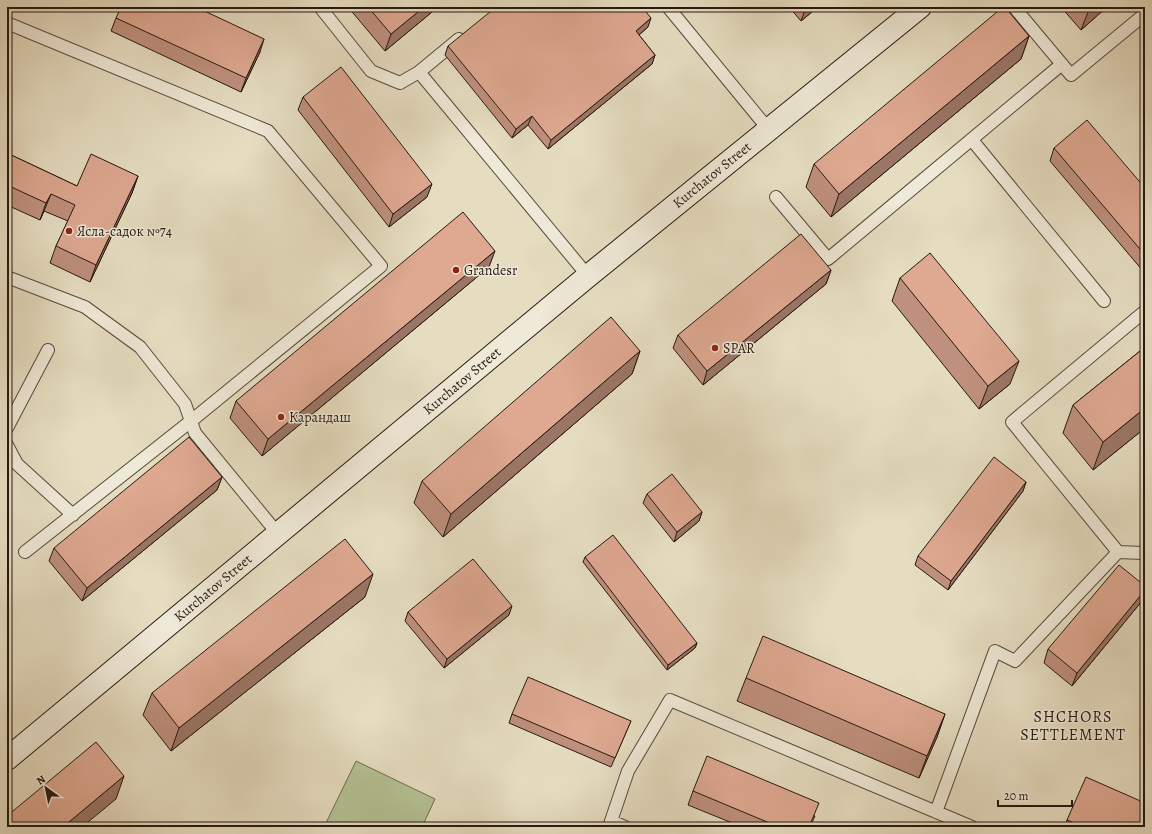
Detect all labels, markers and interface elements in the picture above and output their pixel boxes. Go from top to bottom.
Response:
street label: Kurchatov Street [669,137,756,213]
place label: Ясла-садок №74 [77,222,172,241]
marker: Ясла-садок №74 [64,226,74,236]
place label: Grandesr [464,261,518,280]
marker: Grandesr [451,265,461,275]
place label: SPAR [723,339,755,358]
street label: Kurchatov Street [419,343,505,419]
marker: SPAR [710,343,720,353]
place label: Карандаш [289,408,351,427]
marker: Карандаш [276,412,286,422]
street label: Kurchatov Street [170,550,256,626]
district label: SHCHORS SETTLEMENT [1020,706,1126,746]
north arrow [26,768,66,808]
text: N [33,772,48,789]
scale bar [998,782,1072,808]
text: 20 m [1004,788,1028,804]

